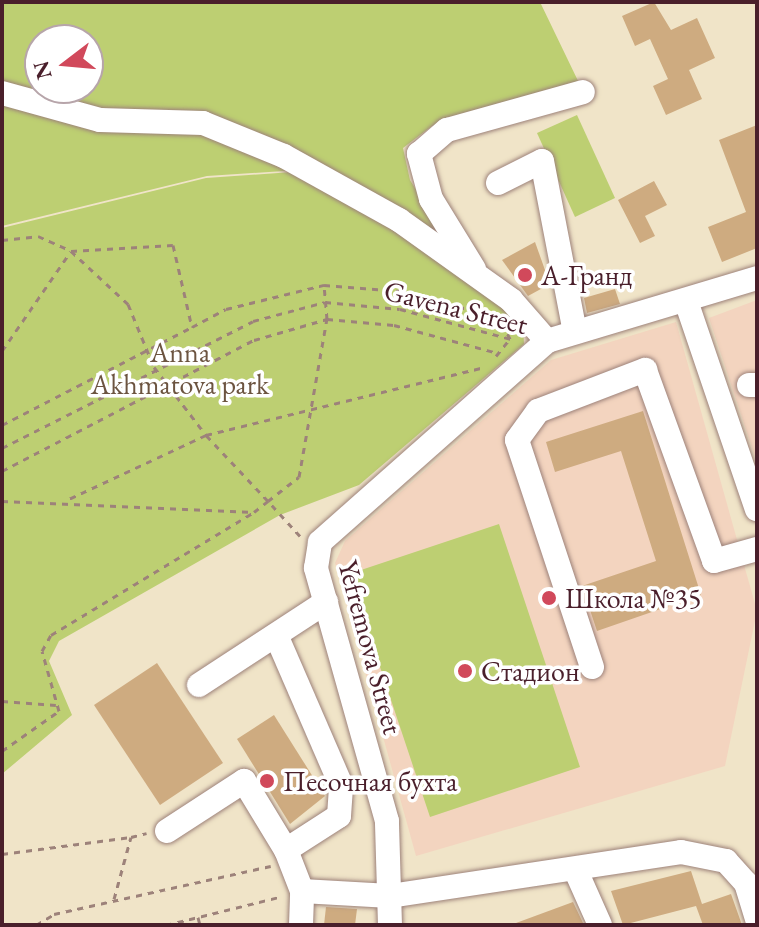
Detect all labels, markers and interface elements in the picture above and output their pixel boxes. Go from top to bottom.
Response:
north arrow [24,24,104,104]
text: N [26,58,59,83]
place label: А-Гранд [541,258,632,292]
marker: А-Гранд [516,266,534,284]
street label: Gavena Street [381,273,531,341]
park label: Anna Akhmatova park [91,335,269,401]
street label: Yefremova Street [332,556,410,738]
place label: Школа №35 [565,581,701,615]
marker: Школа №35 [540,589,558,607]
place label: Стадион [481,654,580,688]
marker: Стадион [456,662,474,680]
place label: Песочная бухта [283,764,457,798]
marker: Песочная бухта [258,772,276,790]

